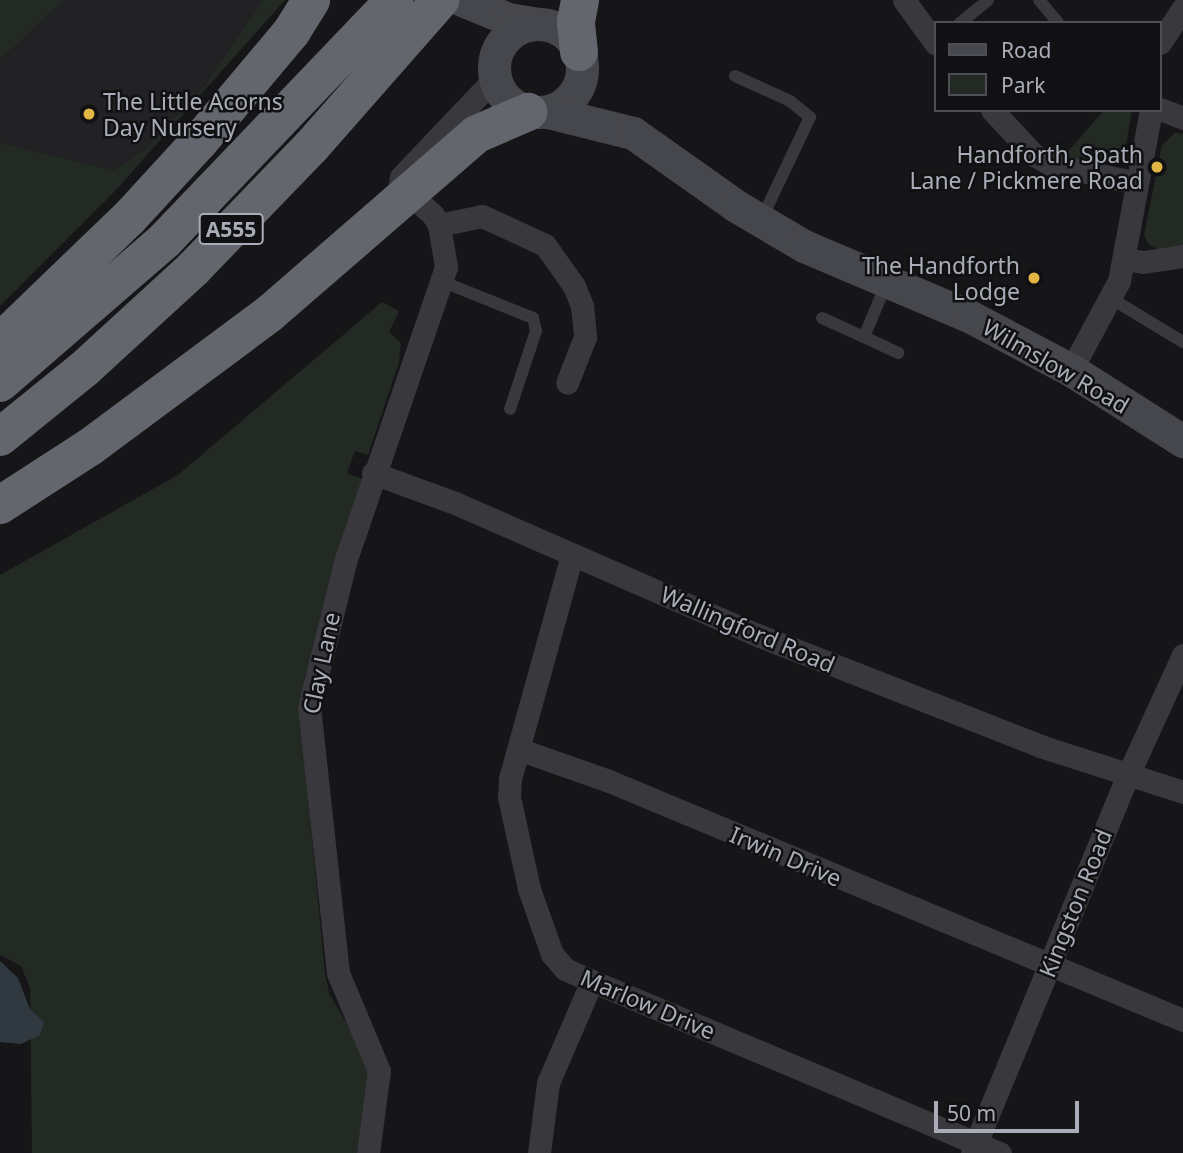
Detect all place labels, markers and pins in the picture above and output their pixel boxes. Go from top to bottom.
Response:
place label: The Little Acorns Day Nursery [103,87,283,141]
marker: The Little Acorns Day Nursery [81,106,97,122]
place label: Handforth, Spath Lane / Pickmere Road [909,140,1143,194]
marker: Handforth, Spath Lane / Pickmere Road [1149,159,1165,175]
place label: The Handforth Lodge [862,251,1020,305]
marker: The Handforth Lodge [1026,270,1042,286]

